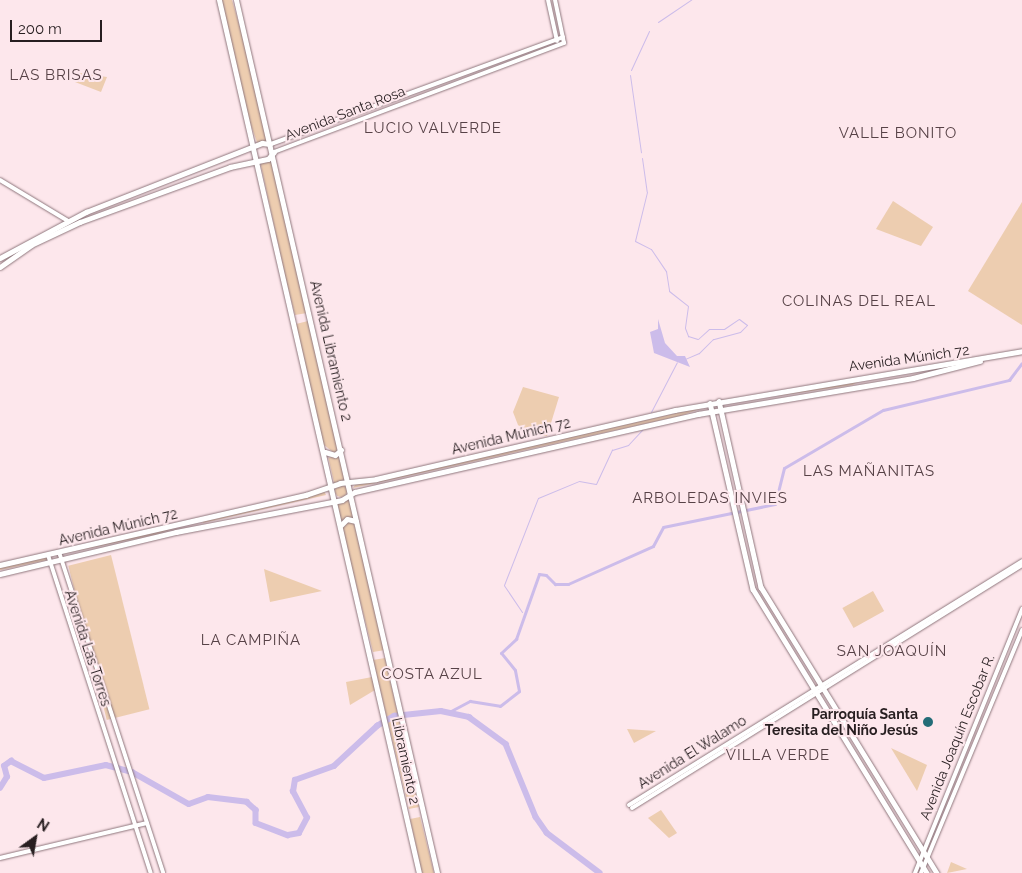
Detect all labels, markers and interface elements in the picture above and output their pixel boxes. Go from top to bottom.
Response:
scale bar [12,10,105,42]
text: 200 m [18,20,62,38]
district label: LAS BRISAS [8,67,104,85]
street label: Avenida Santa Rosa [283,82,407,144]
district label: LUCIO VALVERDE [362,120,504,138]
district label: VALLE BONITO [837,125,959,143]
street label: Avenida Libramiento 2 [307,279,355,423]
district label: COLINAS DEL REAL [780,293,938,311]
street label: Avenida Múnich 72 [848,341,970,375]
street label: Avenida Múnich 72 [450,414,572,458]
district label: LAS MAÑANITAS [801,463,937,481]
district label: ARBOLEDAS INVIES [630,490,790,508]
street label: Avenida Múnich 72 [57,505,179,549]
street label: Avenida Las Torres [61,588,115,708]
district label: LA CAMPIÑA [199,632,303,650]
district label: SAN JOAQUÍN [835,643,949,661]
street label: Avenida Joaquín Escobar R. [916,652,998,822]
district label: COSTA AZUL [380,666,484,684]
place label: Parroquía Santa Teresita del Niño Jesús [764,706,918,739]
street label: Avenida El Walamo [634,712,750,792]
street label: Libramiento 2 [389,716,423,806]
marker: Parroquía Santa Teresita del Niño Jesús [922,716,934,728]
district label: VILLA VERDE [724,747,832,765]
north arrow [10,813,60,863]
text: N [34,816,52,835]

